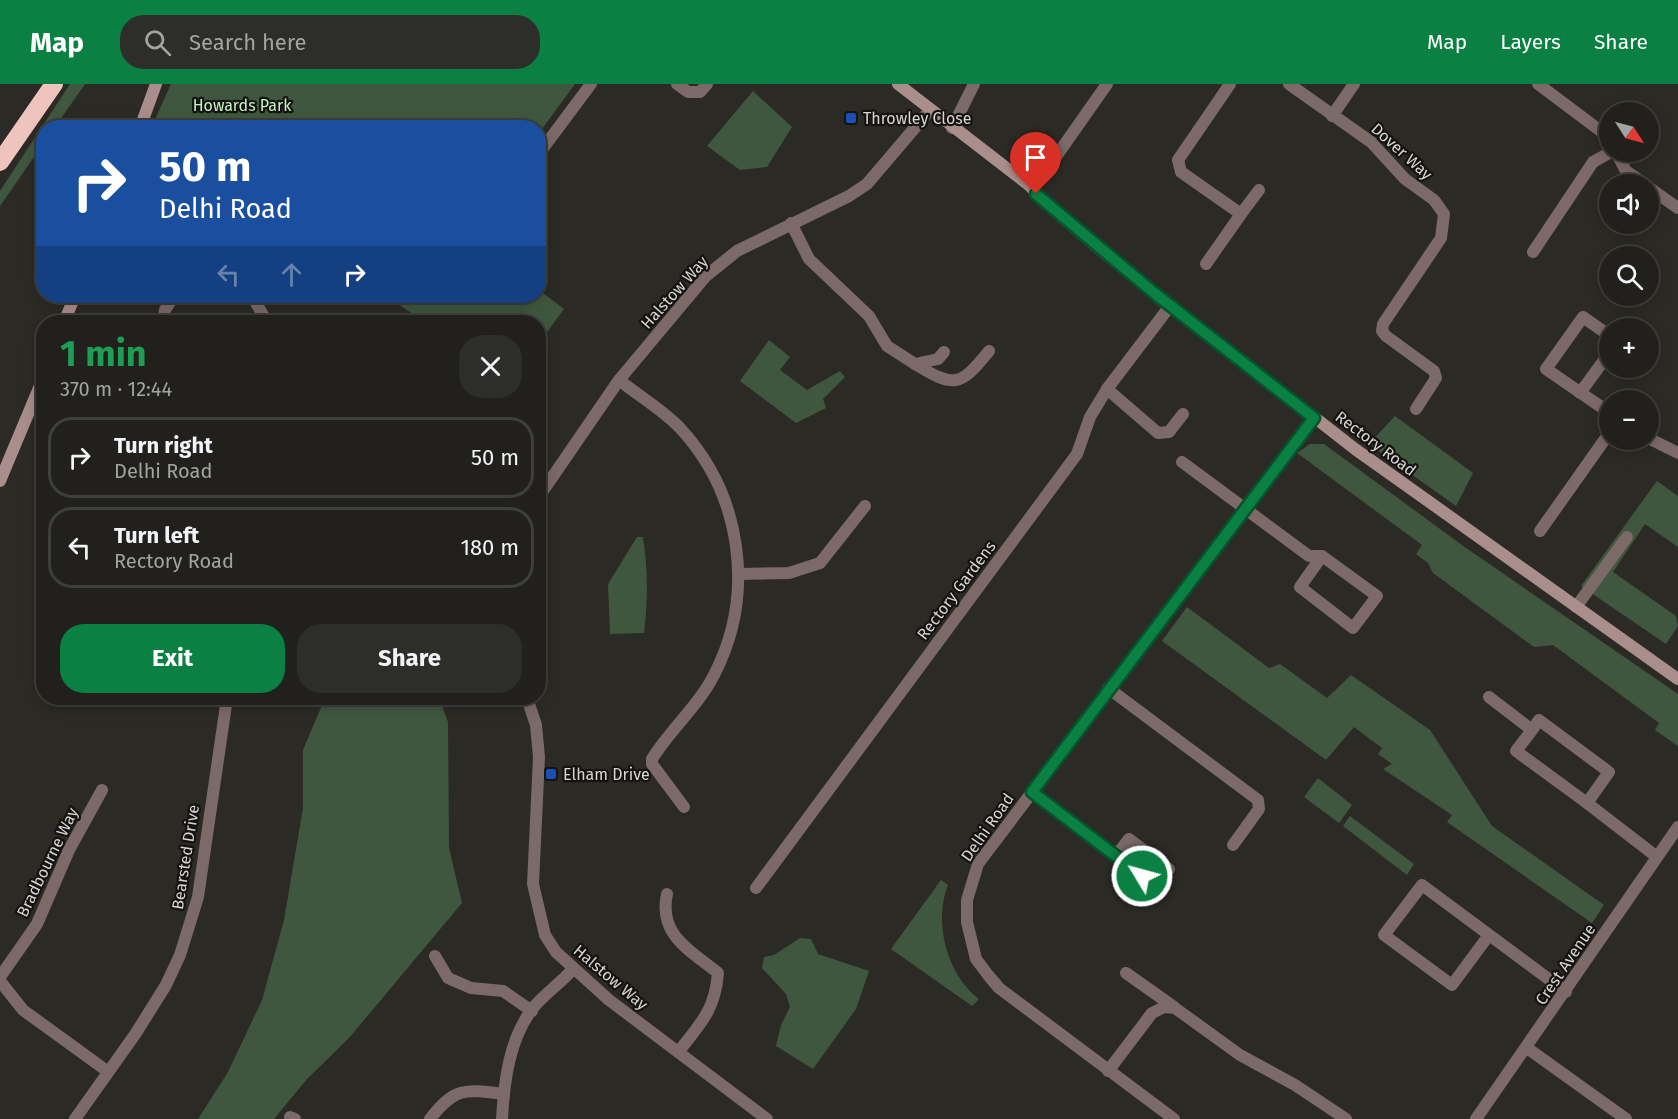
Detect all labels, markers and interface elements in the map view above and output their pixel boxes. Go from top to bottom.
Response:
search box [120,15,540,69]
text: Map [30,26,84,59]
icon: search [141,26,174,59]
text: Search here [189,29,307,56]
text: Map [1427,29,1467,55]
text: Layers [1500,29,1561,55]
text: Share [1594,29,1648,55]
park label: Howards Park [193,96,292,115]
north arrow [1599,102,1659,162]
map controls [1599,102,1659,450]
place label: Throwley Close [863,109,971,128]
marker: Throwley Close [844,111,858,125]
street label: Dover Way [1367,119,1436,184]
pin [1010,132,1061,194]
icon: arrive [1019,141,1052,174]
text: 50 m [159,142,252,192]
icon: right [60,144,138,222]
button: sound [1599,174,1659,234]
text: Delhi Road [159,193,292,225]
button: search [1599,246,1659,306]
street label: Halstow Way [637,252,712,333]
icon: left [212,258,245,291]
icon: ahead [275,258,308,291]
icon: right [338,258,371,291]
button: + [1599,318,1659,378]
text: 1 min [60,332,147,376]
button: close [459,335,522,398]
text: 370 m · 12:44 [60,377,172,401]
button: − [1599,390,1659,450]
street label: Rectory Road [1332,407,1420,480]
text: Turn right [114,432,213,459]
icon: right [63,441,96,474]
text: 50 m [471,444,519,471]
text: Delhi Road [114,459,212,483]
text: Turn left [114,522,199,549]
icon: left [63,531,96,564]
text: 180 m [460,534,519,561]
street label: Rectory Gardens [913,537,1000,643]
text: Rectory Road [114,549,234,573]
button: Exit [60,624,285,693]
button: Share [297,624,522,693]
place label: Elham Drive [563,765,650,784]
marker: Elham Drive [544,767,558,781]
street label: Delhi Road [957,790,1018,865]
street label: Bearsted Drive [168,803,203,911]
street label: Bradbourne Way [13,804,82,920]
position arrow [1110,844,1174,908]
street label: Crest Avenue [1531,920,1599,1008]
street label: Halstow Way [570,941,652,1014]

